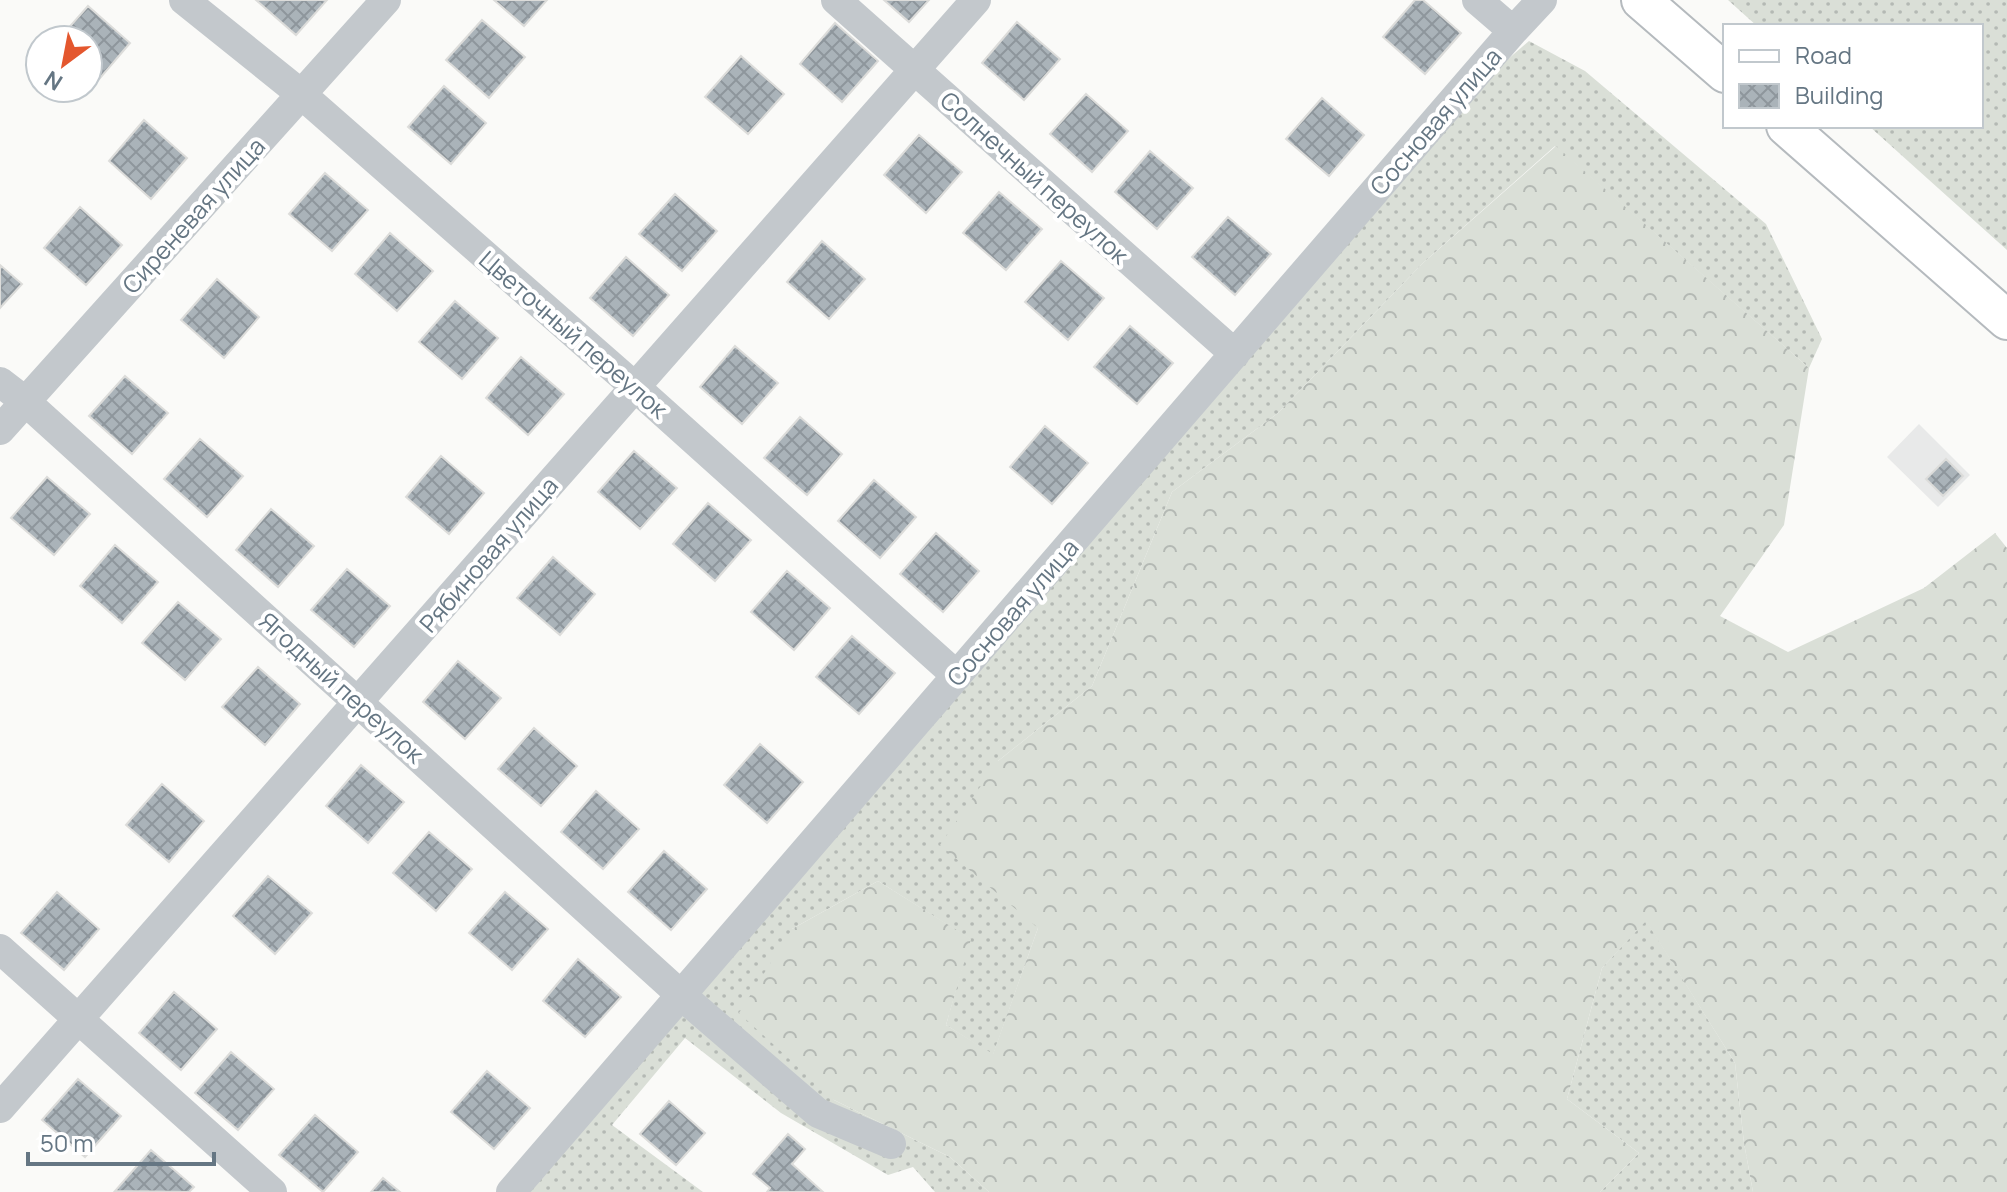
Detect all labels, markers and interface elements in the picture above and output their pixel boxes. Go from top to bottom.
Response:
north arrow [24,24,104,104]
legend [1723,24,1983,128]
text: Road [1795,38,1852,71]
street label: Сосновая улица [1362,40,1508,202]
text: N [39,64,68,98]
text: Building [1795,78,1883,111]
street label: Солнечный переулок [934,83,1137,271]
street label: Сиреневая улица [114,130,272,300]
street label: Цветочный переулок [473,243,676,426]
street label: Рябиновая улица [411,469,565,639]
street label: Сосновая улица [939,531,1085,693]
street label: Ягодный переулок [253,604,432,771]
scale bar [28,1116,214,1166]
text: 50 m [40,1126,94,1159]

